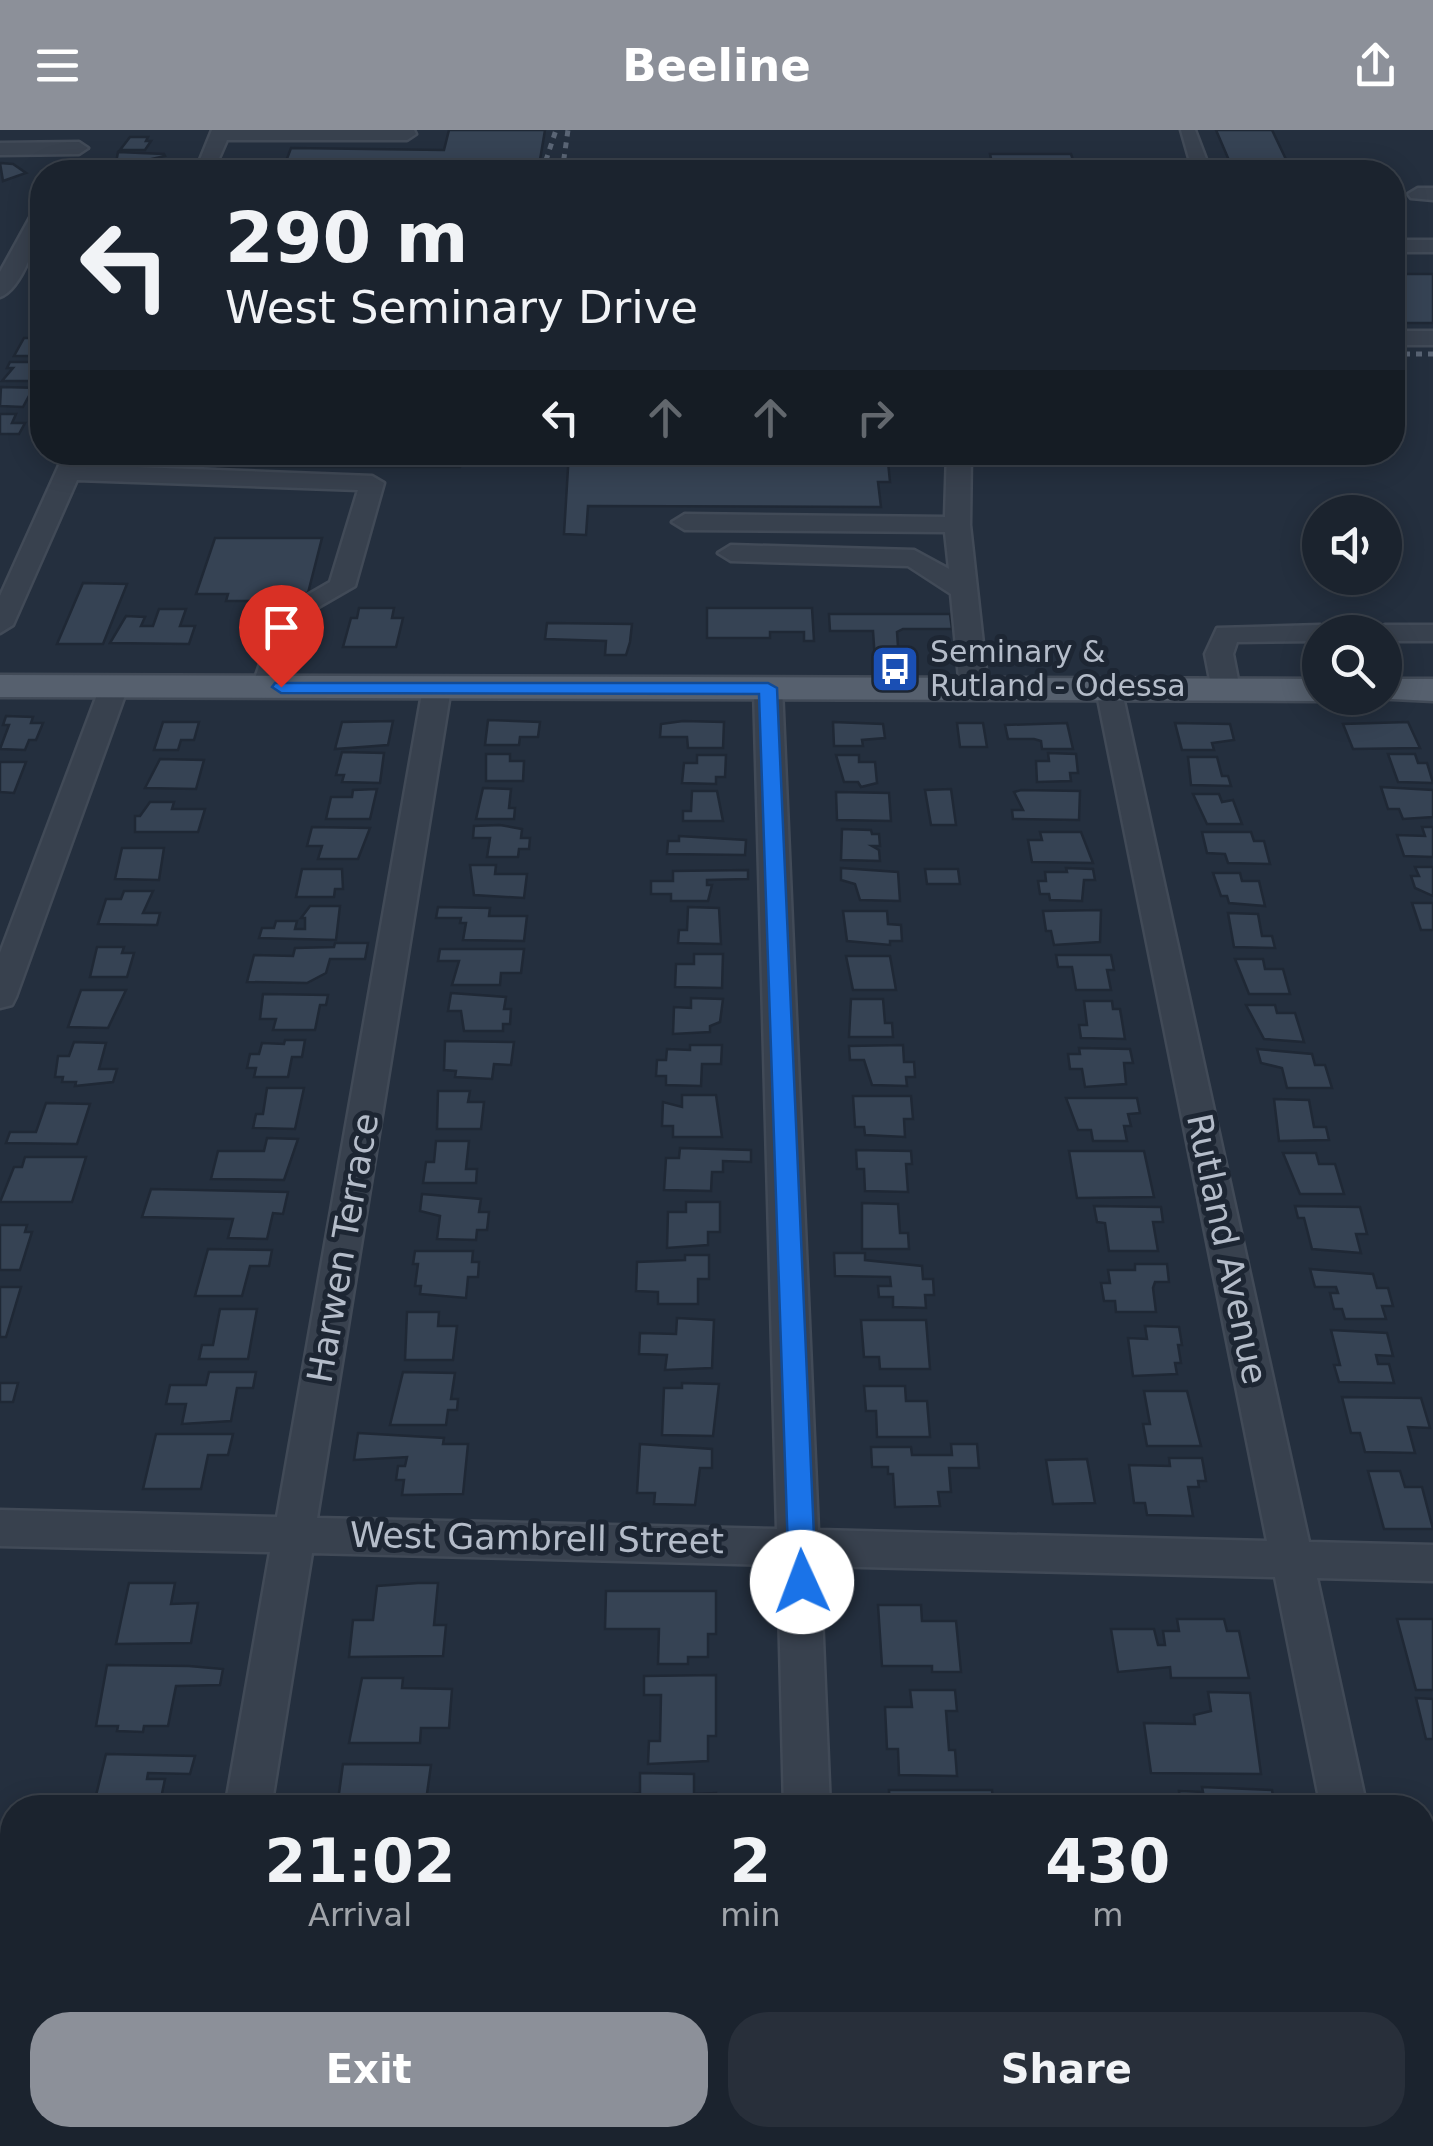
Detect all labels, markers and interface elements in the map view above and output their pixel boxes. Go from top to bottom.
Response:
icon: menu [30,38,85,93]
icon: share [1348,38,1403,93]
text: Beeline [622,39,811,92]
text: 290 m [225,197,468,279]
icon: left [60,200,190,330]
text: West Seminary Drive [225,281,698,334]
icon: left [533,390,588,445]
icon: ahead [638,390,693,445]
icon: ahead [743,390,798,445]
icon: right [848,390,903,445]
map controls [1302,495,1402,715]
button: sound [1302,495,1402,595]
pin [239,585,324,688]
icon: arrive [254,600,309,655]
button: search [1302,615,1402,715]
place label: Seminary & Rutland - Odessa [930,634,1186,703]
bus stop icon: Seminary & Rutland - Odessa [869,643,921,695]
street label: Harwen Terrace [300,1110,386,1386]
street label: Rutland Avenue [1179,1110,1275,1388]
street label: West Gambrell Street [350,1515,724,1561]
position arrow [750,1530,854,1634]
text: 21:02 [265,1826,456,1896]
text: 2 [729,1826,771,1896]
text: 430 [1045,1826,1170,1896]
text: Arrival [308,1896,412,1934]
text: min [720,1896,781,1934]
text: m [1092,1896,1123,1934]
button: Exit [30,2012,708,2127]
button: Share [728,2012,1405,2127]

